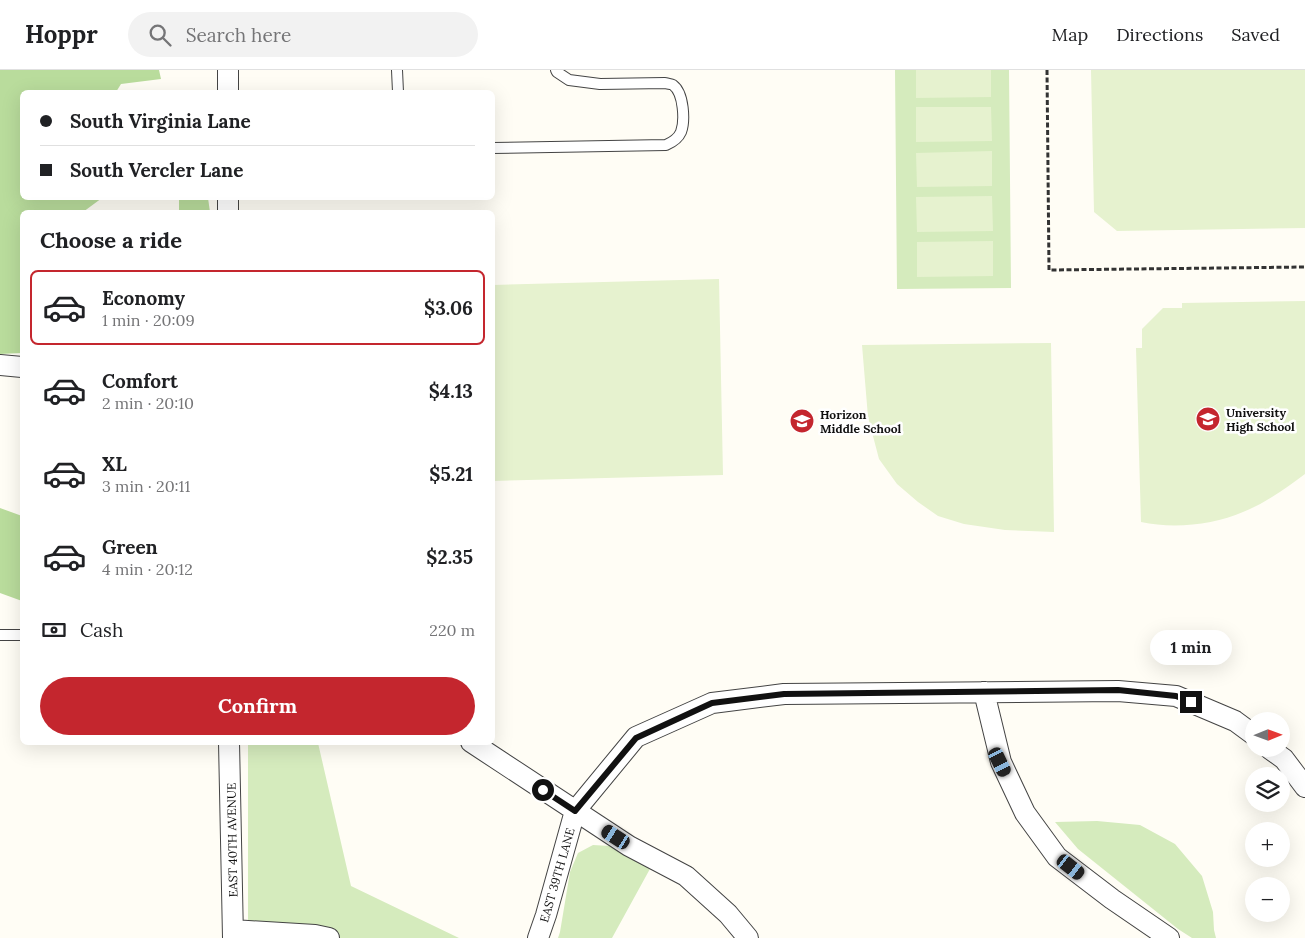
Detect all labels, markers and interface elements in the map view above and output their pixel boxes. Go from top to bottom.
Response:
search box [128,12,478,57]
text: Hoppr [25,19,98,50]
icon: search [146,21,174,49]
text: Search here [186,23,291,47]
text: Map [1052,23,1088,46]
text: Directions [1116,23,1203,46]
text: Saved [1231,23,1280,46]
text: South Virginia Lane [70,109,251,133]
text: South Vercler Lane [70,158,243,182]
text: Choose a ride [40,226,182,254]
icon: car [42,285,87,330]
text: Economy [102,286,185,310]
text: $3.06 [424,296,473,320]
text: 1 min · 20:09 [102,310,195,330]
icon: car [42,368,87,413]
text: Comfort [102,369,178,393]
text: $4.13 [429,379,473,403]
text: 2 min · 20:10 [102,393,194,413]
place label: University High School [1226,405,1295,434]
school or university icon: University High School [1195,406,1221,432]
place label: Horizon Middle School [820,407,902,436]
school or university icon: Horizon Middle School [789,408,815,434]
icon: car [42,451,87,496]
text: XL [102,452,127,476]
text: $5.21 [429,462,473,486]
text: 3 min · 20:11 [102,476,190,496]
icon: car [42,534,87,579]
text: Green [102,535,158,559]
text: $2.35 [426,545,473,569]
text: 4 min · 20:12 [102,559,193,579]
icon: cash [40,616,68,644]
text: Cash [80,618,123,642]
text: 220 m [429,620,475,640]
callout: 1 min [1150,630,1232,664]
text: 1 min [1171,637,1211,657]
button: Confirm [40,677,475,735]
route end [1180,691,1202,713]
north arrow [1245,712,1290,758]
map controls [1245,712,1290,922]
car [986,745,1013,779]
button: layers [1245,767,1290,812]
route start [532,779,554,801]
street label: EAST 40TH AVENUE [223,783,241,897]
button: + [1245,822,1290,867]
car [599,823,632,851]
street label: EAST 39TH LANE [536,826,578,924]
car [1054,852,1087,882]
button: − [1245,877,1290,922]

